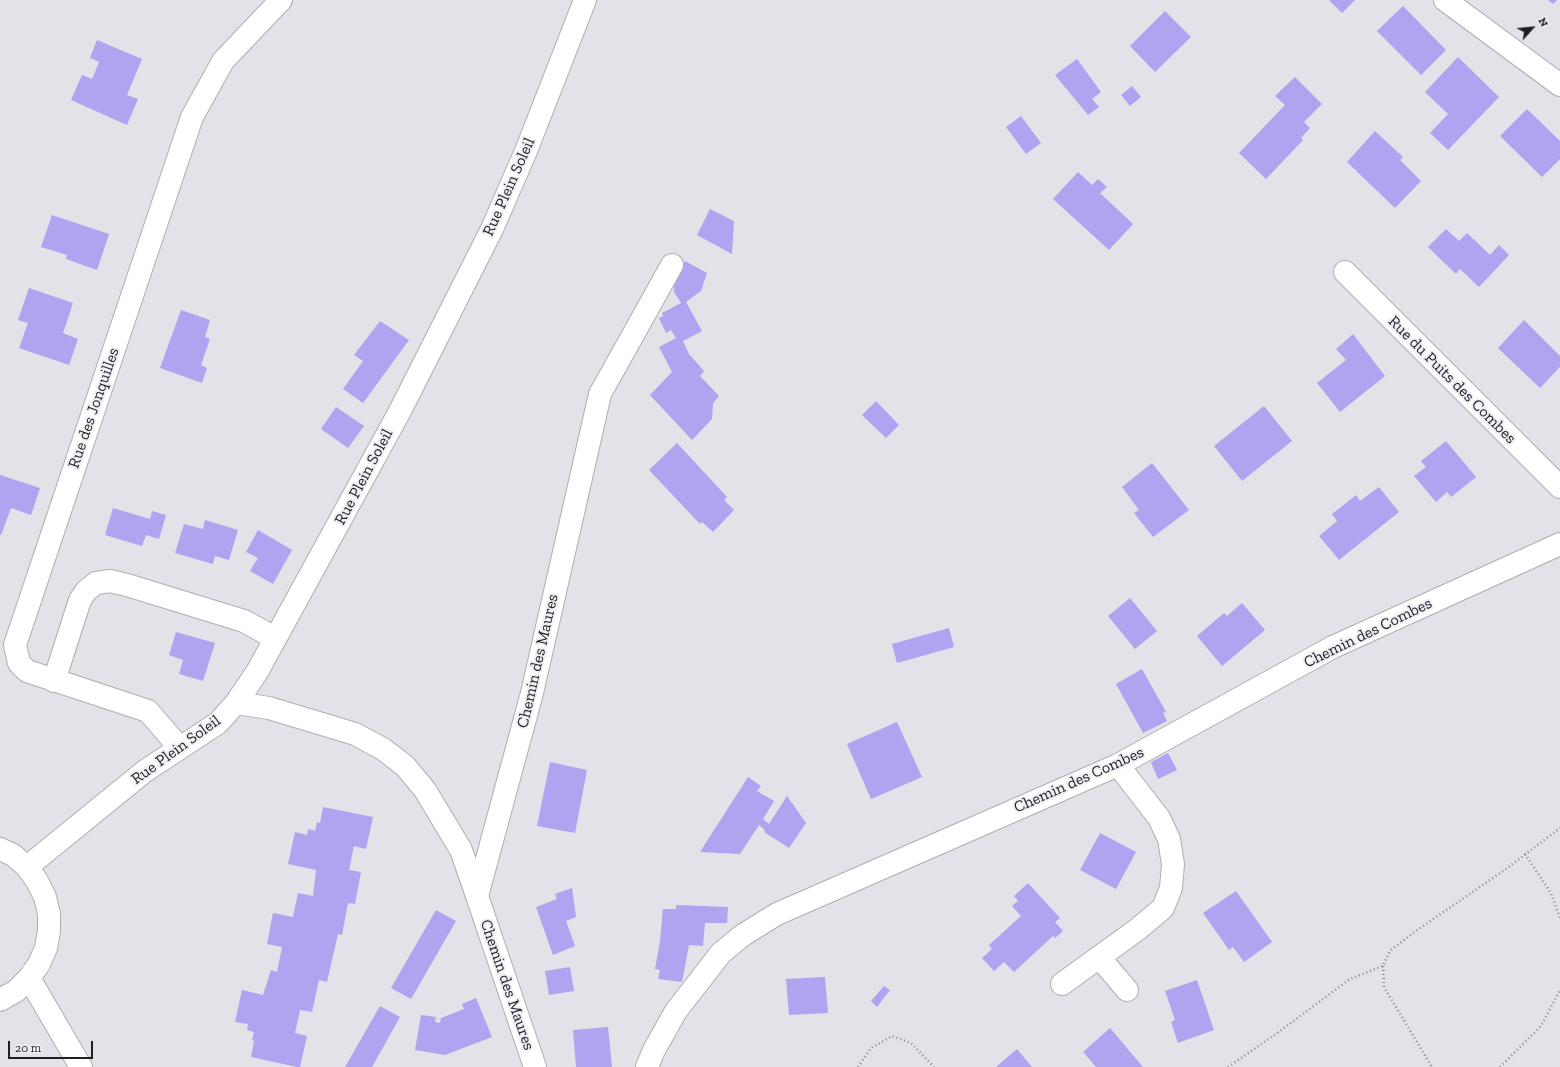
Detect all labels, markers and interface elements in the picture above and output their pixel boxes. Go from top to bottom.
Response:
north arrow [1512,8,1552,48]
text: N [1535,16,1551,29]
street label: Rue Plein Soleil [479,135,539,239]
street label: Rue du Puits des Combes [1384,312,1520,448]
street label: Rue des Jonquilles [64,345,124,471]
street label: Rue Plein Soleil [331,426,397,528]
street label: Chemin des Maures [513,592,563,730]
street label: Chemin des Combes [1301,594,1435,672]
street label: Rue Plein Soleil [128,711,224,789]
street label: Chemin des Combes [1011,743,1147,817]
street label: Chemin des Maures [476,917,538,1053]
scale bar [10,1033,95,1059]
text: 20 m [15,1041,41,1055]

